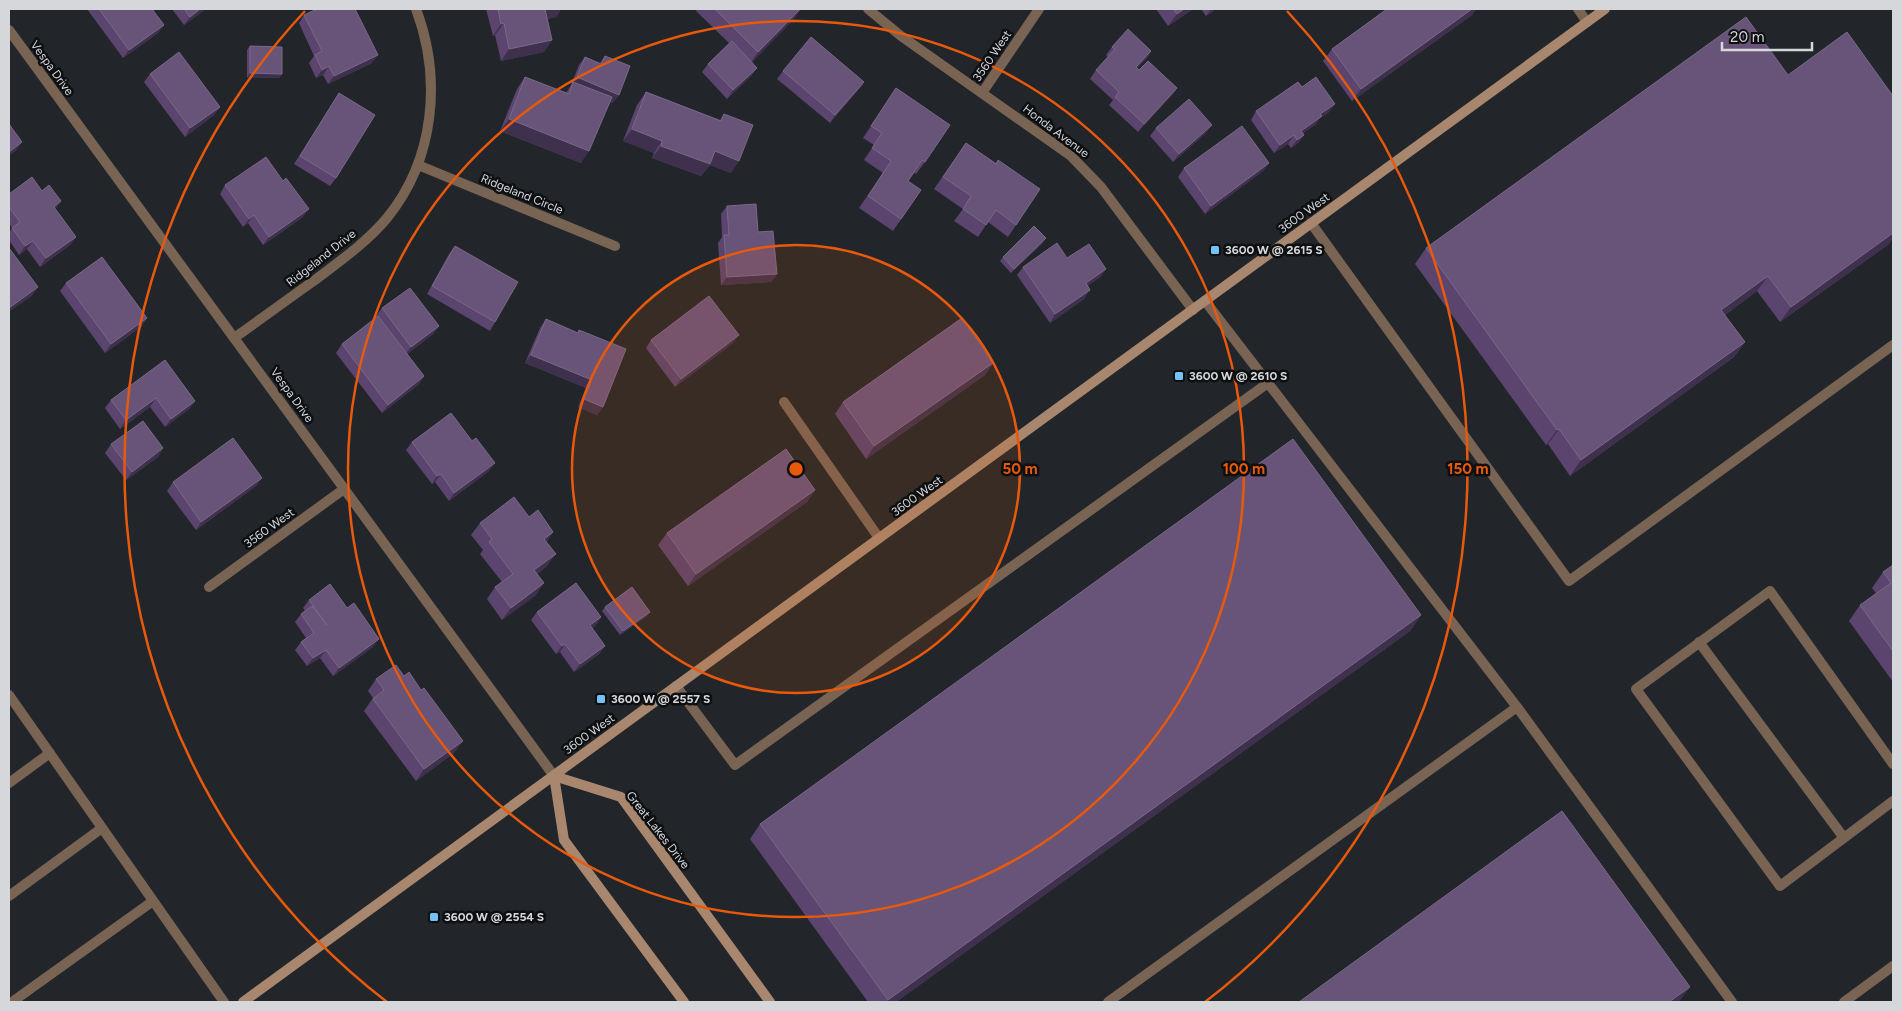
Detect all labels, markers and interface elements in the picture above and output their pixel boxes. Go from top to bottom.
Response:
scale bar [1722,20,1812,52]
street label: 3560 West [970,27,1014,84]
text: 20 m [1730,28,1764,46]
street label: Vespa Drive [28,38,77,98]
street label: Honda Avenue [1020,102,1092,161]
street label: Ridgeland Circle [479,171,566,217]
street label: 3600 West [1276,190,1333,236]
street label: Ridgeland Drive [284,226,359,289]
place label: 3600 W @ 2615 S [1225,243,1323,257]
marker: 3600 W @ 2615 S [1209,244,1221,256]
street label: Vespa Drive [268,365,317,425]
place label: 3600 W @ 2610 S [1189,369,1287,383]
marker: 3600 W @ 2610 S [1173,370,1185,382]
centre of rings [787,460,805,478]
text: 50 m [1002,460,1038,478]
text: 100 m [1223,460,1265,478]
text: 150 m [1447,460,1489,478]
street label: 3600 West [889,473,946,519]
street label: 3560 West [241,505,297,551]
place label: 3600 W @ 2557 S [611,692,710,706]
marker: 3600 W @ 2557 S [595,693,607,705]
street label: 3600 West [561,711,618,757]
street label: Great Lakes Drive [623,789,693,872]
place label: 3600 W @ 2554 S [444,910,544,924]
marker: 3600 W @ 2554 S [428,911,440,923]

